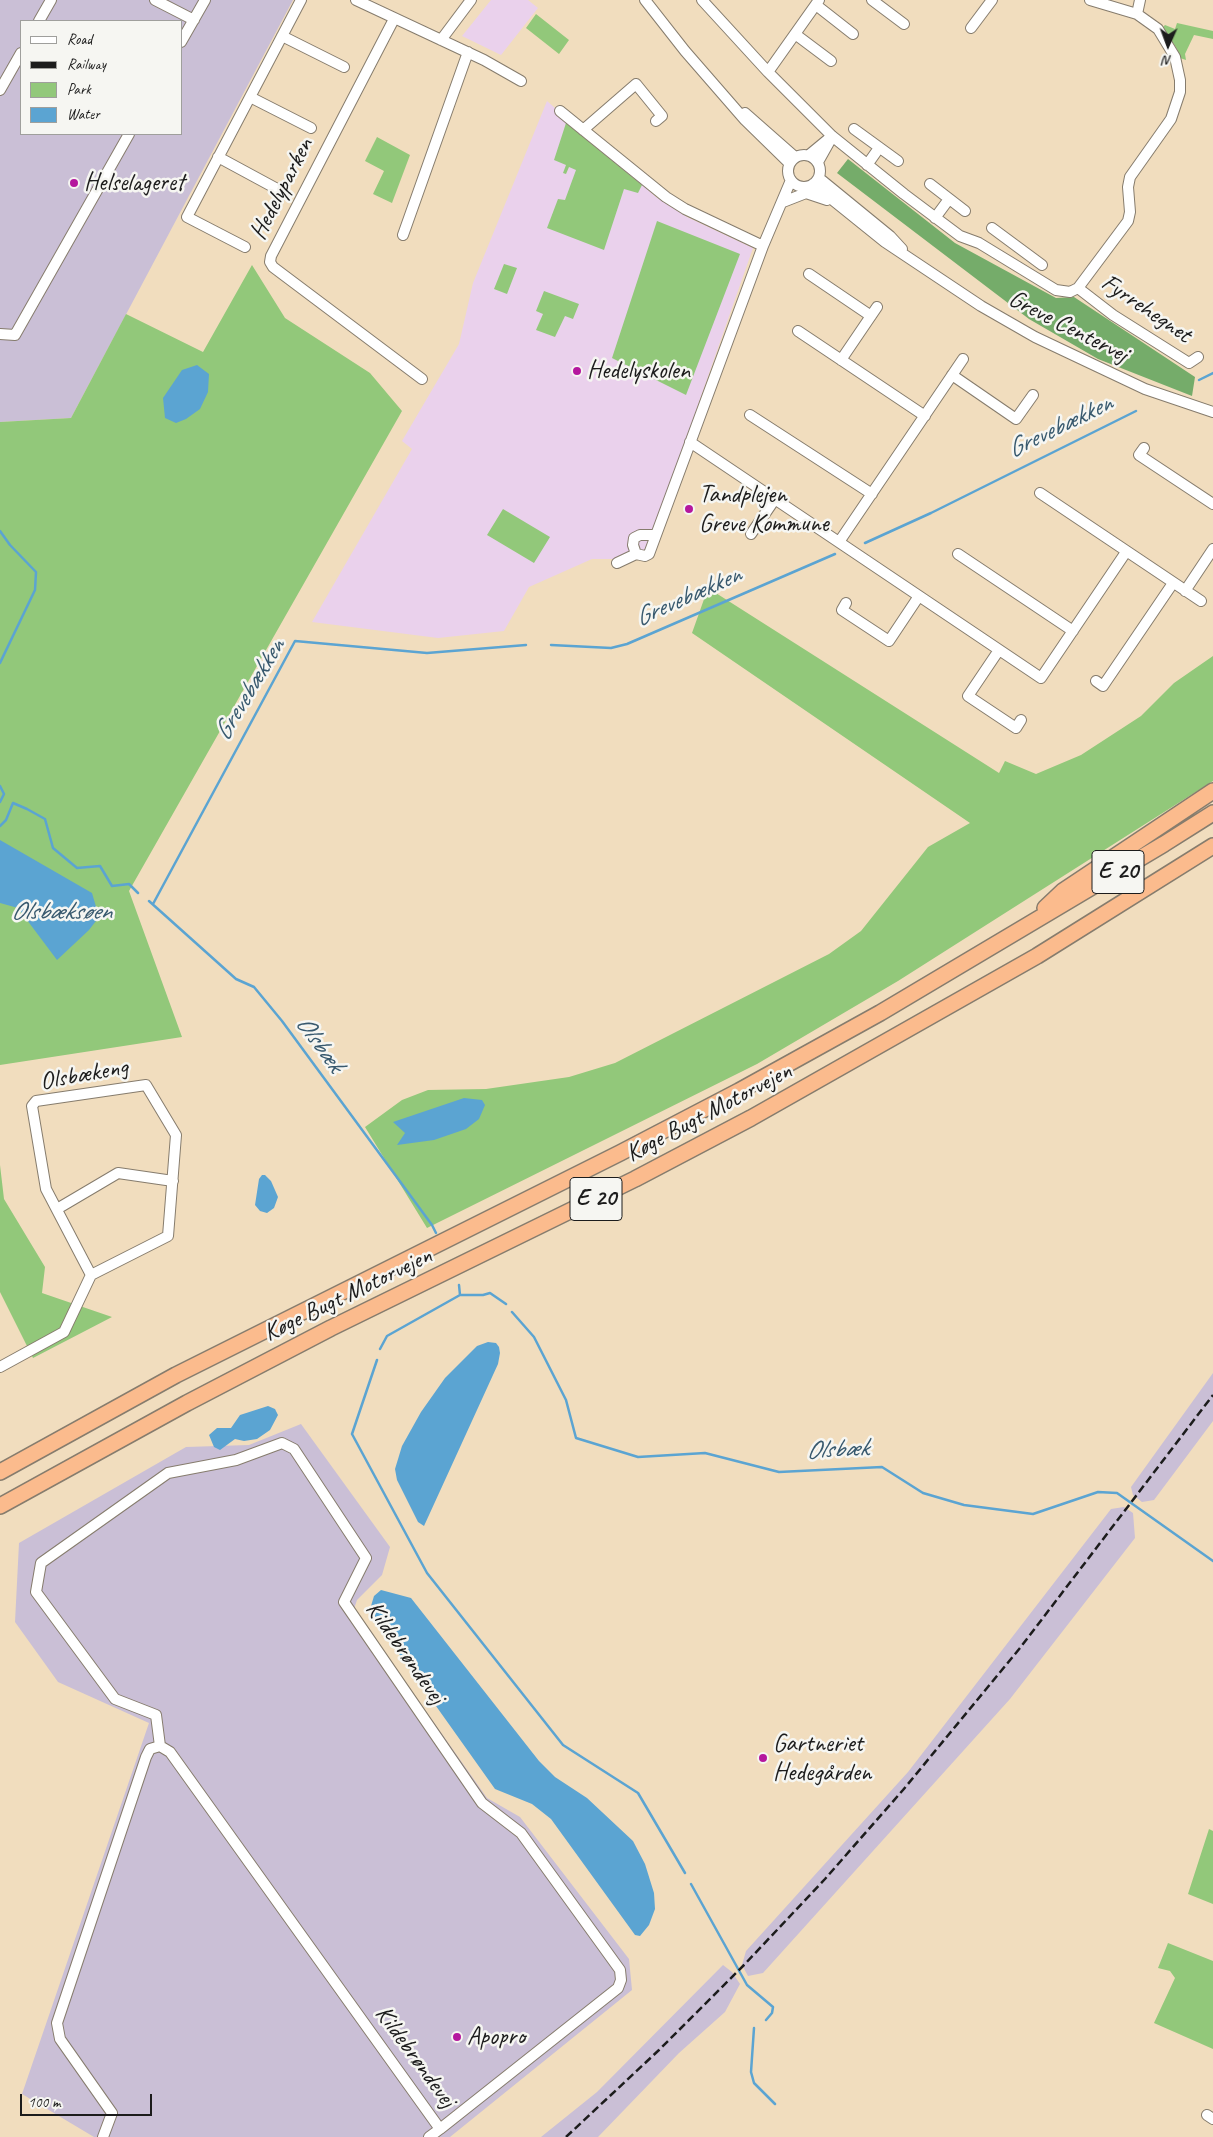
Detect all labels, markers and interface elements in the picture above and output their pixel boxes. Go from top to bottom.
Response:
legend [20,20,182,135]
north arrow [1143,20,1193,70]
text: Road [67,30,92,49]
text: N [1163,52,1172,69]
text: Railway [67,55,106,74]
text: Park [67,80,91,99]
text: Water [67,105,100,124]
street label: Hedelyparken [244,133,320,245]
place label: Helselageret [84,168,184,198]
marker: Helselageret [68,177,80,189]
street label: Fyrrehegnet [1095,268,1197,350]
street label: Greve Centervej [1003,284,1133,370]
place label: Hedelyskolen [587,356,690,386]
marker: Hedelyskolen [571,365,583,377]
water label: Grevebækken [1002,388,1118,466]
place label: Tandplejen Greve Kommune [699,480,829,539]
marker: Tandplejen Greve Kommune [683,503,695,515]
water label: Grevebækken [630,560,746,634]
water label: Grevebækken [208,634,292,746]
road number: E 20 [1092,850,1144,894]
water label: Olsbæksøen [11,896,111,928]
water label: Olsbæk [288,1010,350,1078]
street label: Olsbækeng [38,1053,130,1097]
street label: Køge Bugt Motorvejen [621,1057,797,1169]
road number: E 20 [570,1178,622,1220]
street label: Køge Bugt Motorvejen [259,1241,437,1349]
water label: Olsbæk [805,1433,869,1467]
street label: Kildebrøndevej [359,1596,451,1710]
place label: Gartneriet Hedegården [773,1729,871,1788]
marker: Gartneriet Hedegården [757,1752,769,1764]
street label: Kildebrøndevej [368,2000,462,2114]
place label: Apopro [467,2022,525,2052]
marker: Apopro [451,2031,463,2043]
scale bar [22,2084,155,2116]
text: 100 m [28,2093,60,2112]

